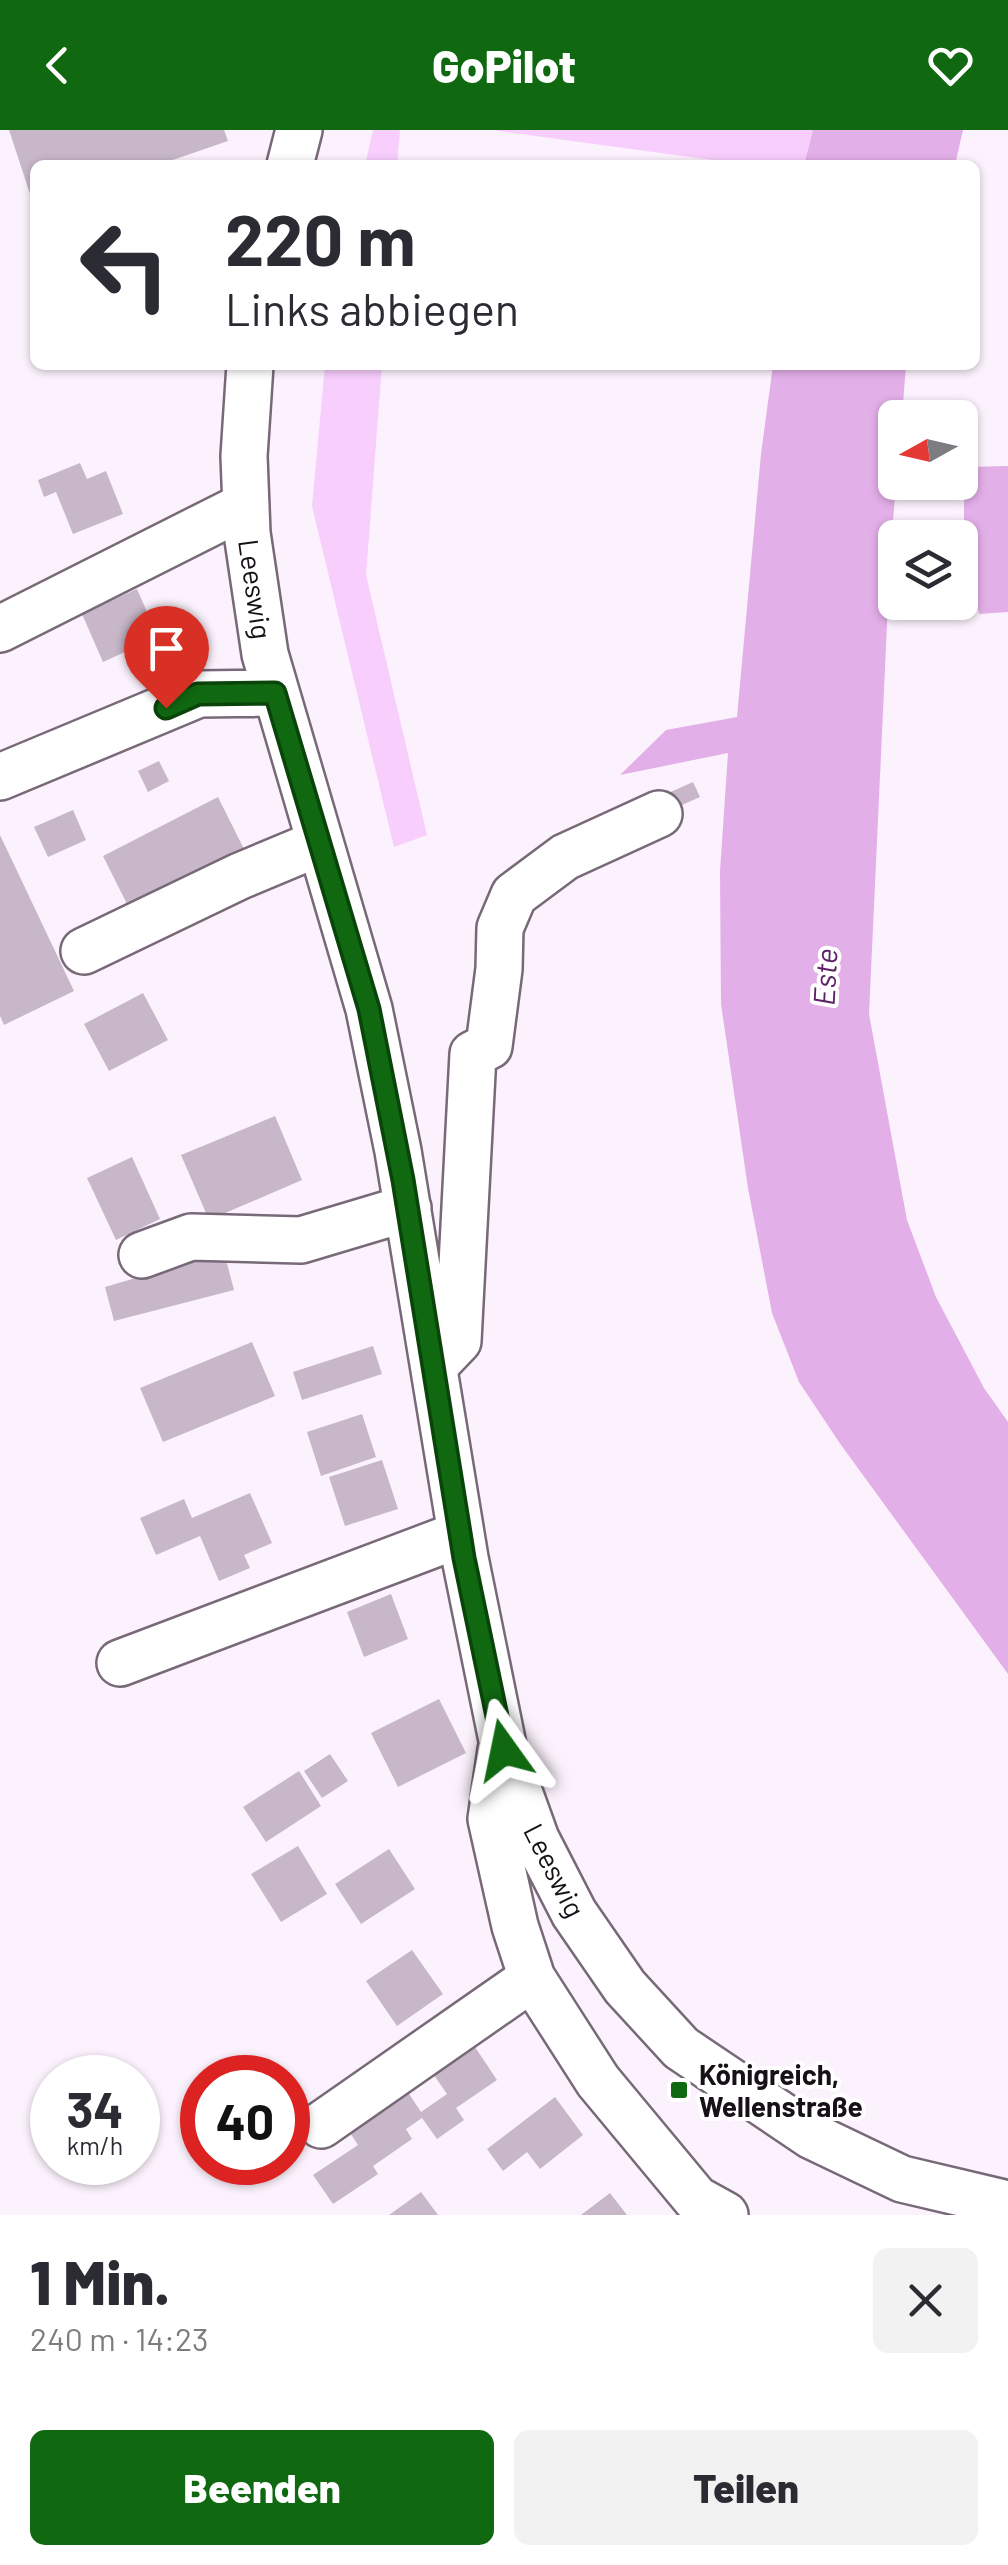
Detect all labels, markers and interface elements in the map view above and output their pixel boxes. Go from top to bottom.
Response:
icon: back [30,38,85,93]
text: GoPilot [432,38,576,92]
icon: heart [923,38,978,93]
text: 220 m [225,196,416,280]
icon: left [60,200,190,330]
text: Links abbiegen [225,281,519,335]
north arrow [878,400,978,500]
map controls [878,400,978,620]
button: layers [878,520,978,620]
street label: Leeswig [232,537,280,641]
pin [124,606,209,709]
icon: arrive [139,621,194,676]
water label: Este [805,947,843,1007]
position arrow [452,1698,556,1802]
street label: Leeswig [517,1818,593,1922]
speed limit sign: 40 [180,2055,310,2185]
place label: Königreich, Wellenstraße [699,2057,863,2123]
text: 34 [66,2078,124,2138]
marker: Königreich, Wellenstraße [668,2079,690,2101]
text: km/h [67,2130,123,2160]
text: 1 Min. [30,2245,170,2317]
button: close [873,2248,978,2353]
text: 240 m · 14:23 [30,2319,208,2357]
button: Beenden [30,2430,494,2545]
button: Teilen [514,2430,978,2545]

